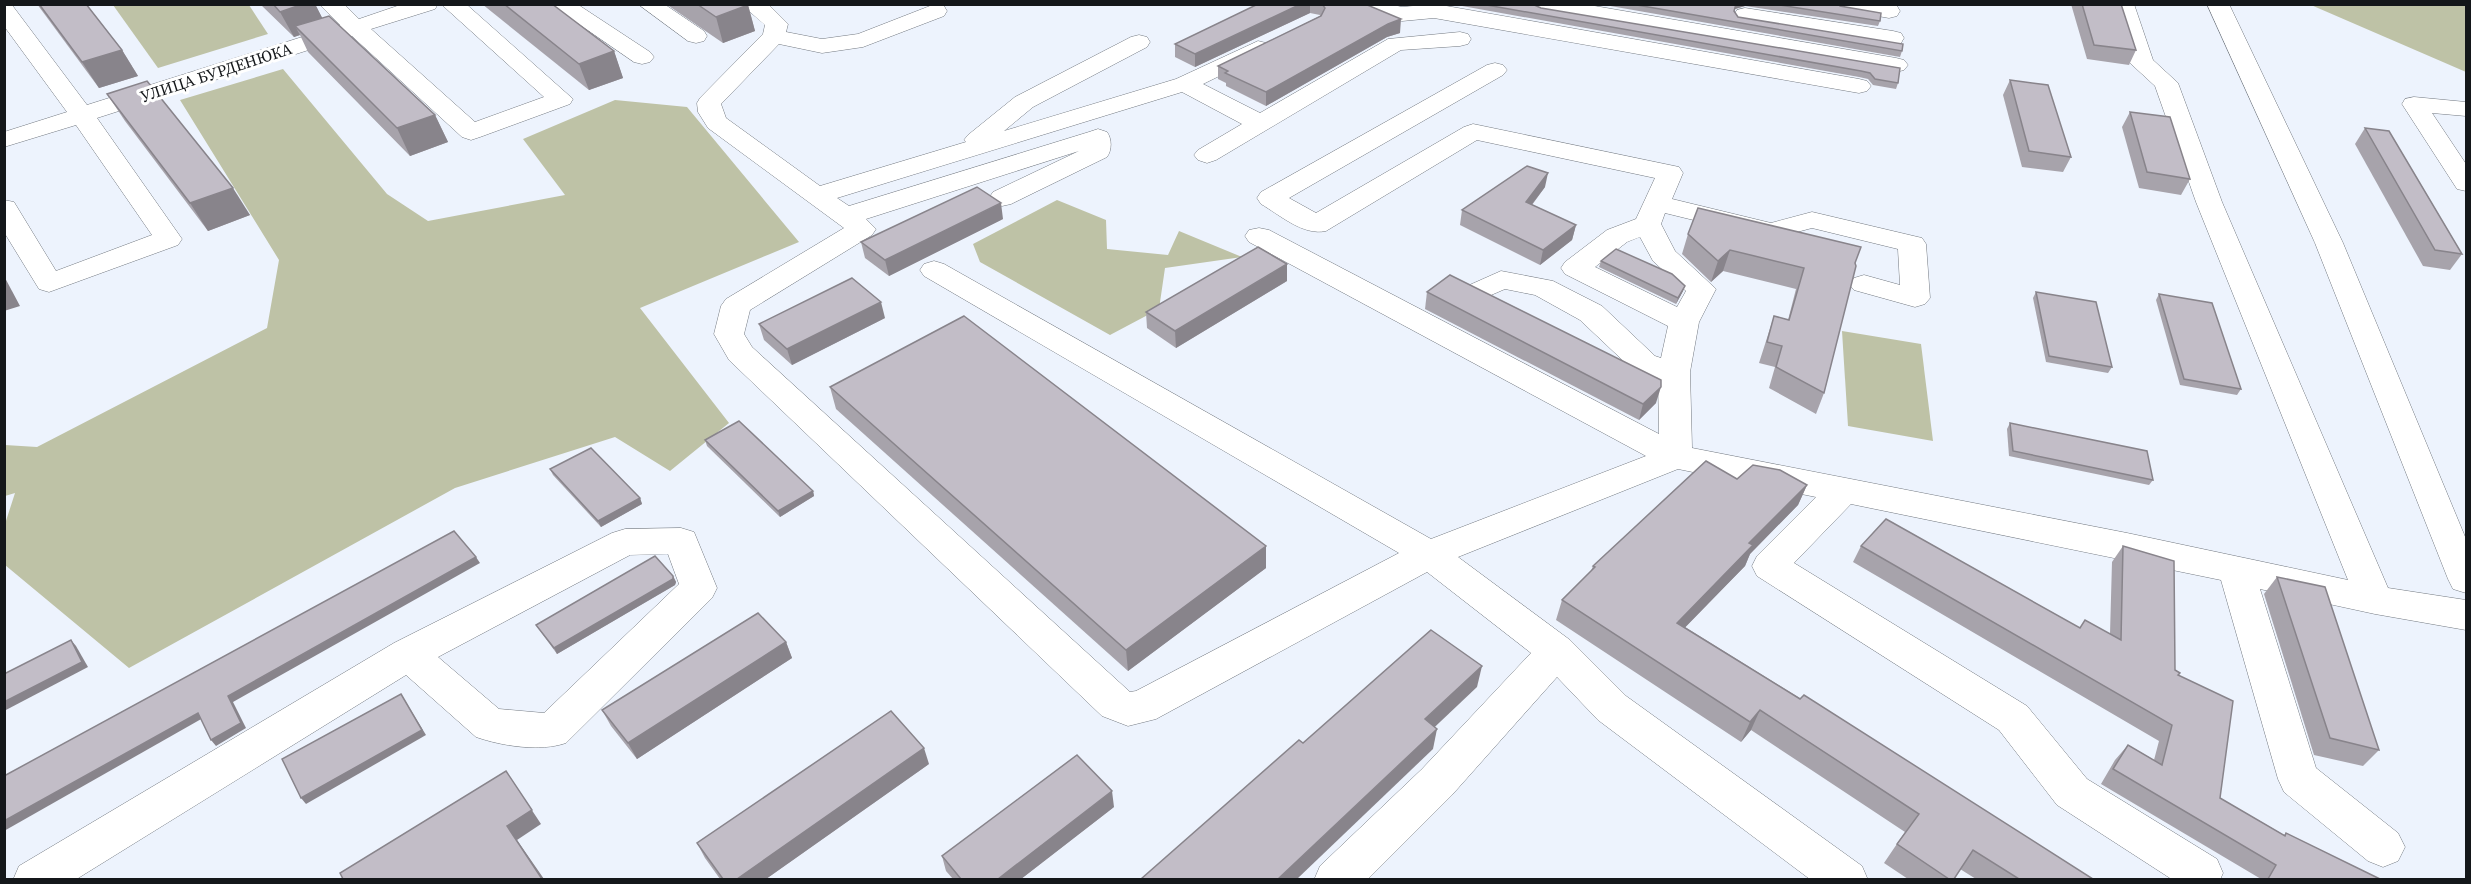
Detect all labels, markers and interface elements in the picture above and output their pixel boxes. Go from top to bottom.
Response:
street label: УЛИЦА БУРДЕНЮКА [137,37,295,107]

